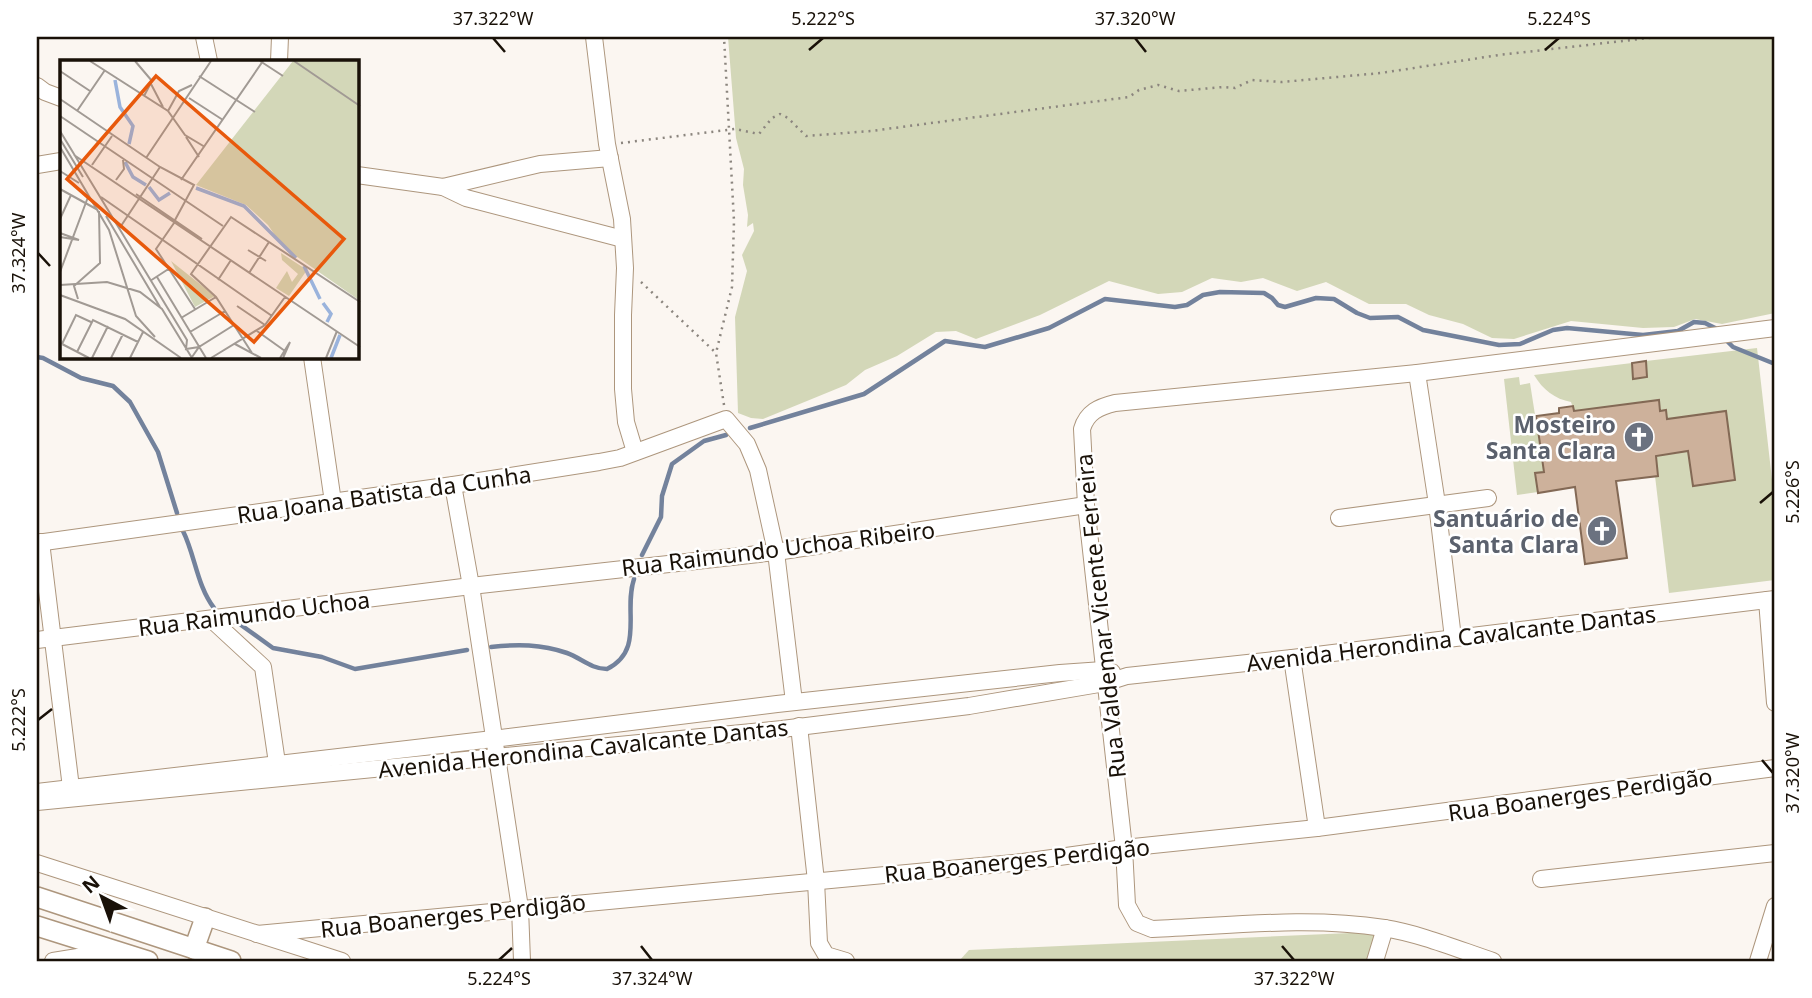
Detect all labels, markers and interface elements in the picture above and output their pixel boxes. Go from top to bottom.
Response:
text: 37.322°W [453,6,534,30]
text: 5.222°S [791,6,855,30]
text: 37.320°W [1095,6,1176,30]
text: 5.224°S [1527,6,1591,30]
inset map [60,60,359,359]
text: 37.324°W [6,212,30,293]
place label: Mosteiro Santa Clara [1486,408,1616,466]
church icon: Mosteiro Santa Clara [1622,420,1656,454]
street label: Rua Valdemar Vicente Ferreira [1067,452,1133,780]
street label: Rua Joana Batista da Cunha [235,457,533,531]
text: 5.226°S [1780,460,1804,524]
place label: Santuário de Santa Clara [1433,502,1579,560]
street label: Rua Raimundo Uchoa Ribeiro [619,513,937,583]
church icon: Santuário de Santa Clara [1585,514,1619,548]
street label: Rua Raimundo Uchoa [136,583,372,643]
street label: Avenida Herondina Cavalcante Dantas [1244,597,1658,679]
text: 5.222°S [6,688,30,752]
street label: Avenida Herondina Cavalcante Dantas [376,711,790,785]
text: 37.320°W [1780,732,1804,813]
street label: Rua Boanerges Perdigão [1446,760,1714,828]
street label: Rua Boanerges Perdigão [883,830,1151,890]
north arrow [66,862,136,932]
text: N [76,869,105,899]
street label: Rua Boanerges Perdigão [319,885,587,945]
text: 5.224°S [467,966,531,990]
text: 37.324°W [612,966,693,990]
text: 37.322°W [1254,966,1335,990]

